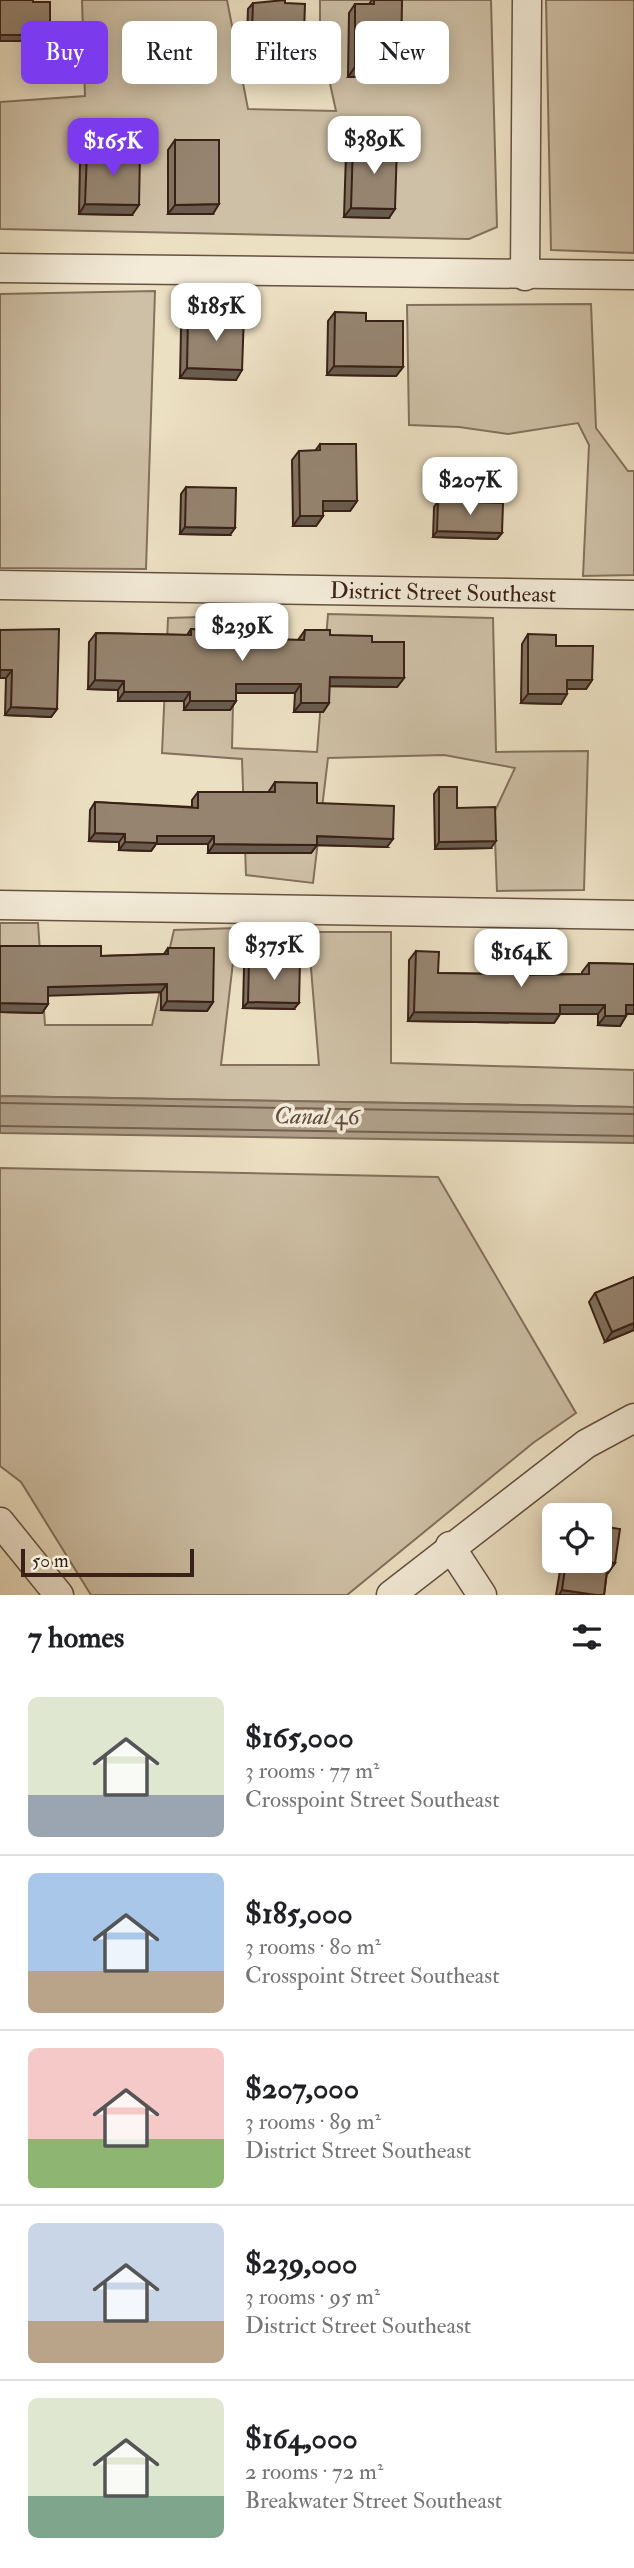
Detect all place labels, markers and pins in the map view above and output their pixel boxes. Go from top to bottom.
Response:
pin: $389K [325,116,423,176]
pin: $165K [64,118,162,178]
pin: $185K [167,284,265,343]
pin: $207K [421,458,519,517]
pin: $239K [193,604,291,663]
pin: $375K [225,922,323,982]
pin: $164K [472,930,570,989]

